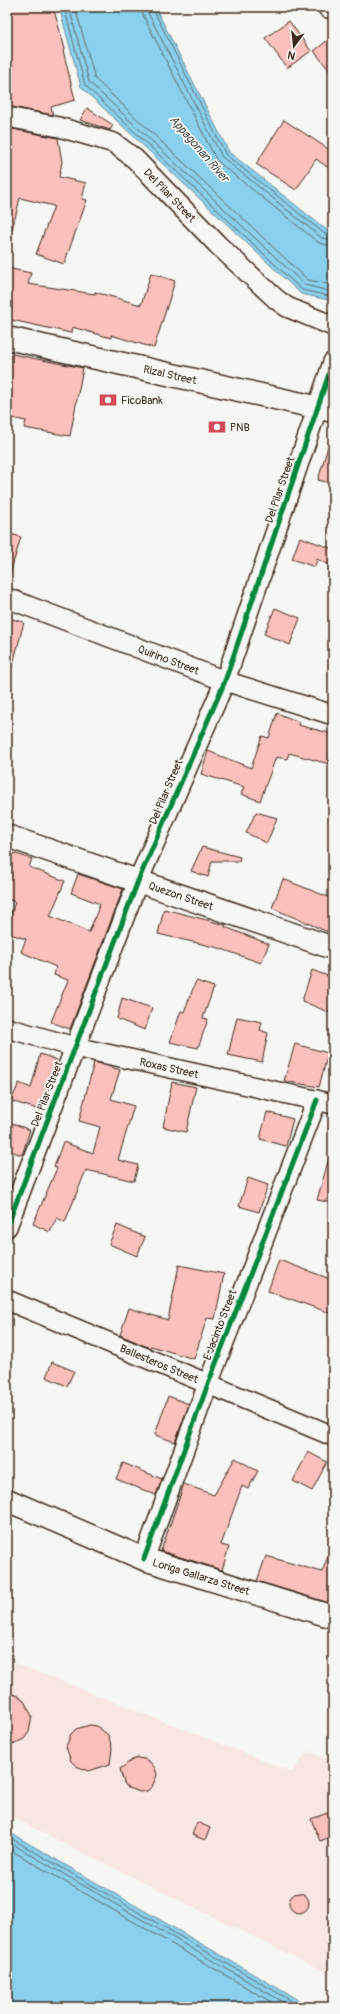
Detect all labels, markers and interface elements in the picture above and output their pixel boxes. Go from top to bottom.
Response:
north arrow [274,26,314,66]
text: N [286,48,297,62]
water label: Appagonan River [166,113,233,187]
street label: Del Pilar Street [141,166,199,225]
street label: Rizal Street [142,362,198,387]
bank icon: FicoBank [98,390,118,410]
place label: FicoBank [121,394,163,407]
bank icon: PNB [207,417,227,437]
place label: PNB [230,421,250,434]
street label: Del Pilar Street [263,455,298,525]
street label: Quirino Street [136,642,202,677]
street label: Del Pilar Street [146,757,186,826]
street label: Quezon Street [147,879,216,913]
street label: Roxas Street [138,1055,200,1081]
street label: Del Pilar Street [29,1059,66,1129]
street label: E Jacinto Street [201,1287,240,1362]
street label: Ballesteros Street [118,1341,201,1386]
street label: Loriga Gallarza Street [151,1556,252,1598]

